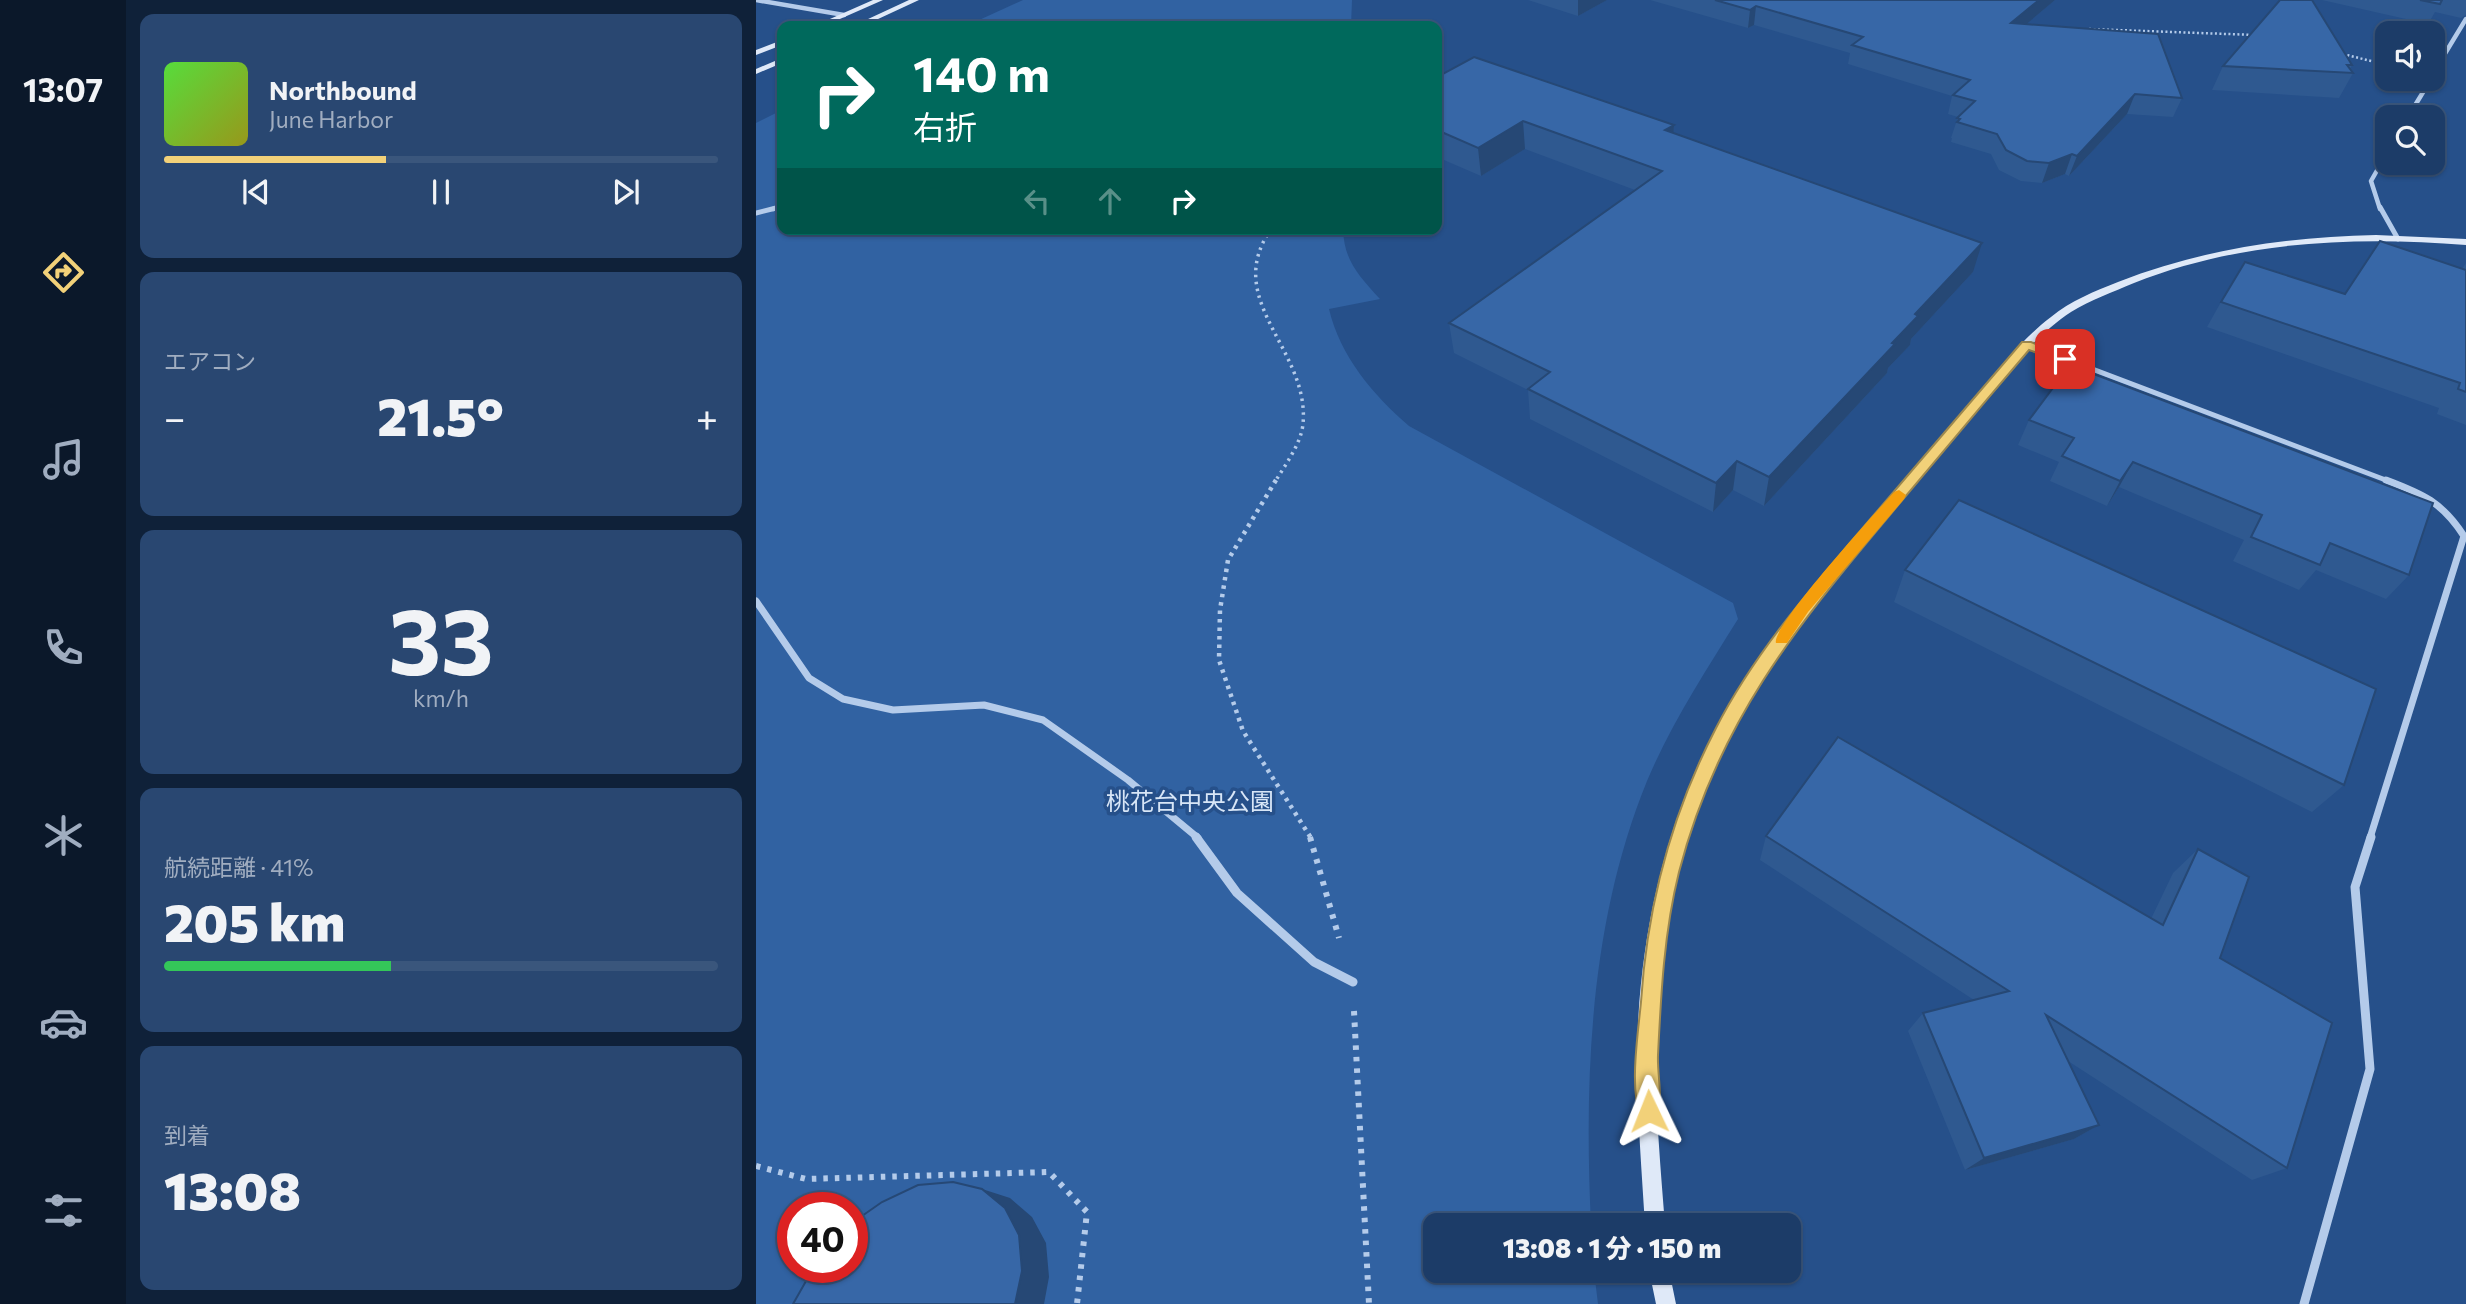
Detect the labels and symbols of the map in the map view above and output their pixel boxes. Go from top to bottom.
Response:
pin [2035,329,2095,389]
park label: 桃花台中央公園 [1106,786,1274,815]
position arrow [1612,1074,1686,1148]
speed limit sign: 40 [777,1192,868,1283]

